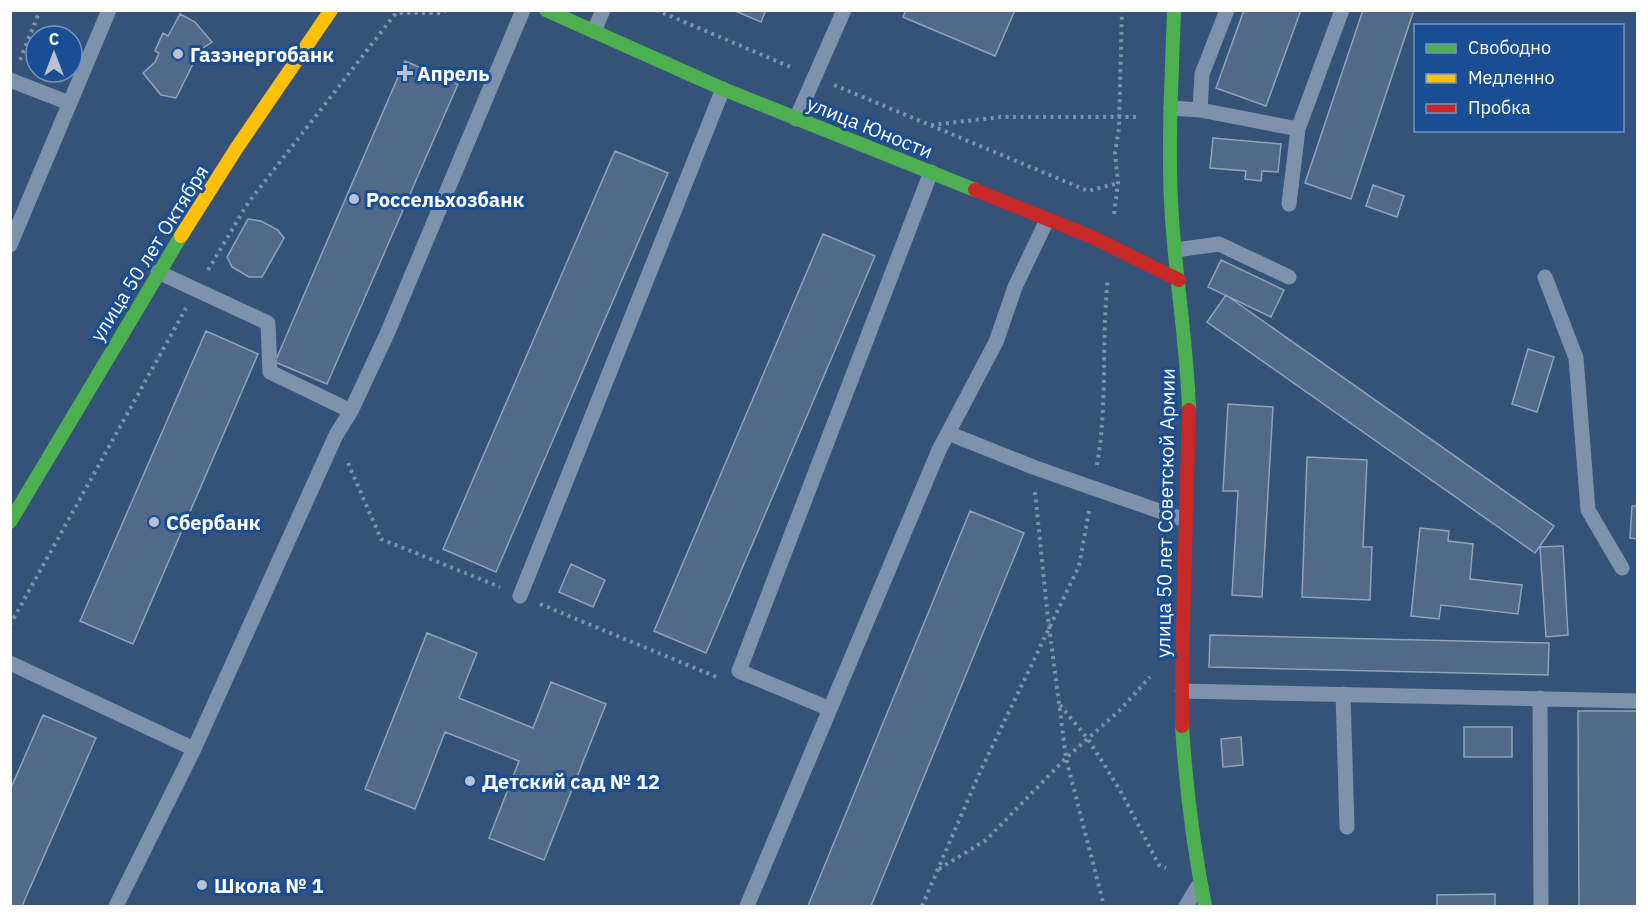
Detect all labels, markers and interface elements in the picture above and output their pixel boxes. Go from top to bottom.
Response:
north arrow [24,24,84,84]
legend [1414,24,1624,132]
text: С [49,29,59,49]
text: Свободно [1468,36,1551,59]
place label: Газэнергобанк [190,41,334,68]
marker: Газэнергобанк [171,47,185,61]
place label: Апрель [417,60,489,87]
marker: Апрель [398,66,412,80]
text: Медленно [1468,66,1555,89]
street label: улица Юности [803,89,937,165]
text: Пробка [1468,96,1531,119]
street label: улица 50 лет Октября [84,159,214,347]
place label: Россельхозбанк [366,186,524,213]
marker: Россельхозбанк [347,192,361,206]
street label: улица 50 лет Советской Армии [1149,368,1181,658]
place label: Сбербанк [166,509,261,536]
marker: Сбербанк [147,515,161,529]
place label: Детский сад № 12 [482,768,660,795]
marker: Детский сад № 12 [463,774,477,788]
place label: Школа № 1 [214,872,324,899]
marker: Школа № 1 [195,878,209,892]

